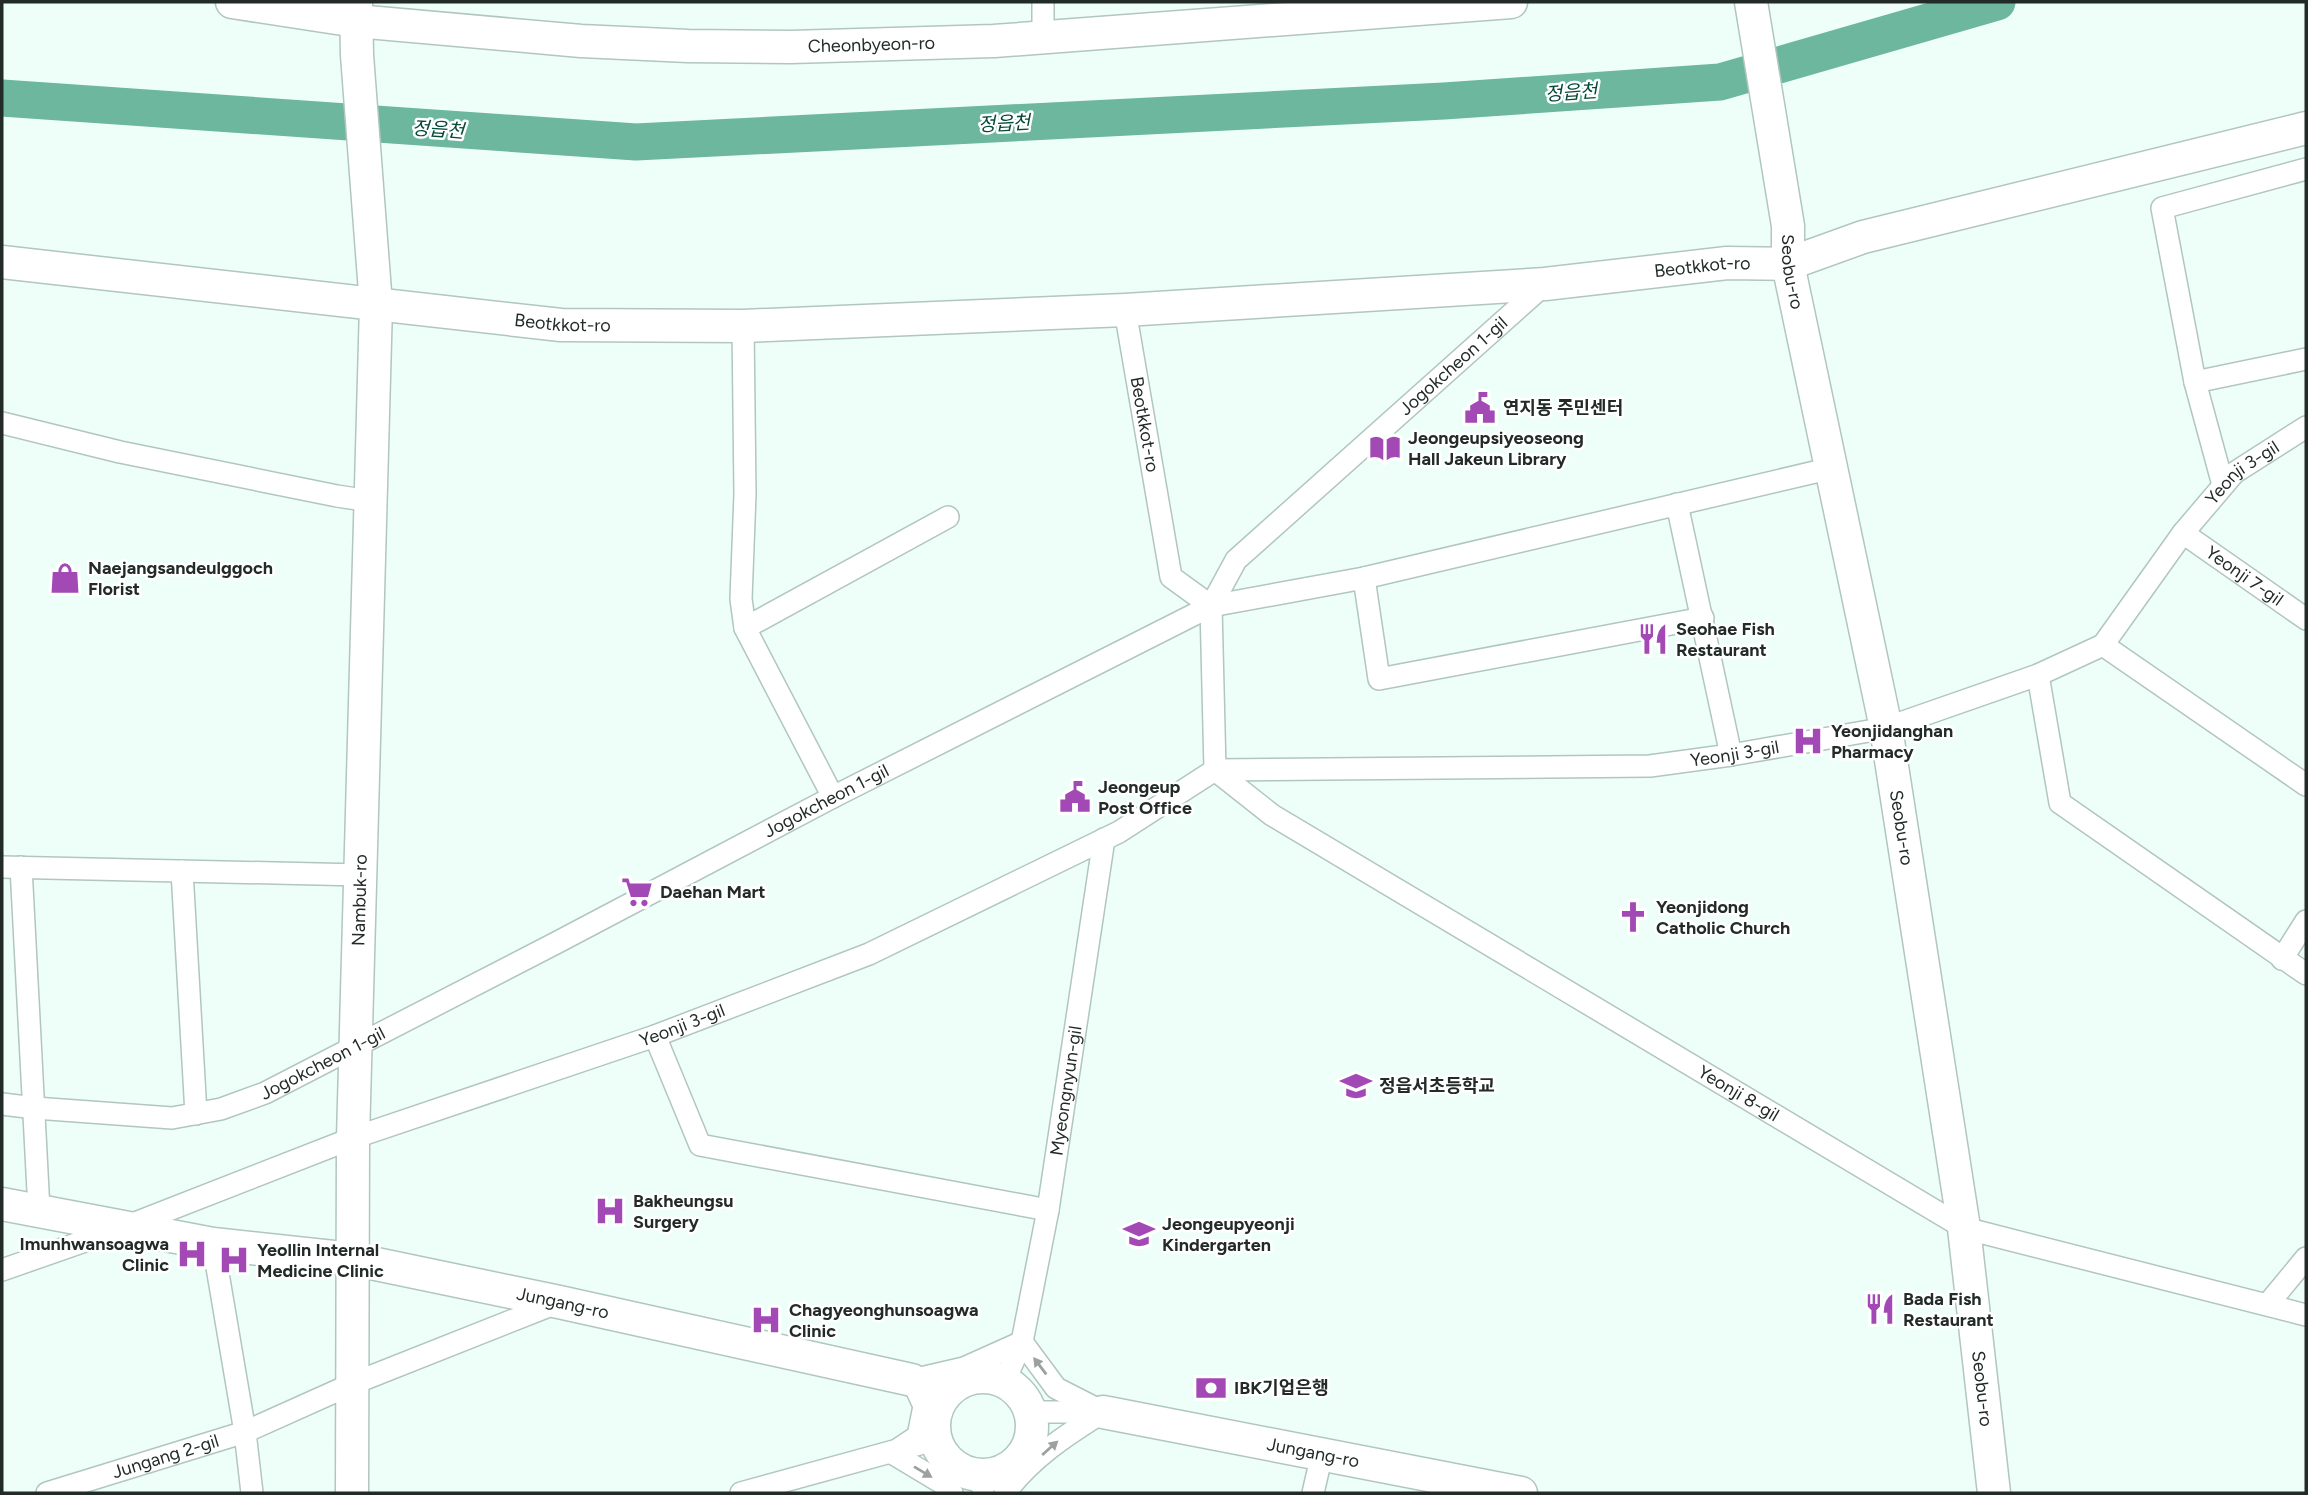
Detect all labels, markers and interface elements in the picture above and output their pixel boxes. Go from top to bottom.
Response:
street label: Cheonbyeon-ro [808,32,935,57]
water label: 정읍천 [1544,79,1600,106]
water label: 정읍천 [977,111,1032,136]
water label: 정읍천 [411,116,466,143]
street label: Seobu-ro [1777,234,1808,311]
street label: Beotkkot-ro [1653,252,1751,282]
street label: Beotkkot-ro [513,309,611,336]
street label: Jogokcheon 1-gil [1395,312,1512,420]
street label: Beotkkot-ro [1126,375,1164,474]
public building icon: 연지동 주민센터 [1463,391,1497,425]
place label: 연지동 주민센터 [1503,397,1623,419]
place label: Jeongeupsiyeoseong Hall Jakeun Library [1408,427,1584,470]
library icon: Jeongeupsiyeoseong Hall Jakeun Library [1368,431,1402,465]
street label: Yeonji 3-gil [2201,436,2283,509]
street label: Yeonji 7-gil [2201,541,2287,611]
place label: Naejangsandeulggoch Florist [88,557,273,600]
shop icon: Naejangsandeulggoch Florist [48,561,82,595]
place label: Seohae Fish Restaurant [1676,618,1775,661]
restaurant icon: Seohae Fish Restaurant [1636,622,1670,656]
place label: Yeonjidanghan Pharmacy [1831,720,1953,763]
hospital icon: Yeonjidanghan Pharmacy [1791,724,1825,758]
street label: Yeonji 3-gil [1689,736,1781,771]
street label: Jogokcheon 1-gil [760,760,892,842]
place label: Jeongeup Post Office [1098,776,1192,819]
public building icon: Jeongeup Post Office [1058,780,1092,814]
street label: Seobu-ro [1885,788,1918,867]
street label: Nambuk-ro [347,854,372,946]
supermarket icon: Daehan Mart [620,875,654,909]
place label: Daehan Mart [660,881,766,903]
place label: Yeonjidong Catholic Church [1656,896,1790,939]
church icon: Yeonjidong Catholic Church [1616,900,1650,934]
street label: Yeonji 3-gil [637,999,728,1051]
street label: Jogokcheon 1-gil [256,1022,389,1105]
street label: Myeongnyun-gil [1045,1024,1087,1157]
street label: Yeonji 8-gil [1694,1061,1783,1126]
school or university icon: 정읍서초등학교 [1339,1069,1373,1103]
place label: 정읍서초등학교 [1379,1075,1495,1097]
place label: Bakheungsu Surgery [633,1190,733,1233]
hospital icon: Bakheungsu Surgery [593,1194,627,1228]
place label: Jeongeupyeonji Kindergarten [1162,1213,1295,1256]
school or university icon: Jeongeupyeonji Kindergarten [1122,1217,1156,1251]
place label: Imunhwansoagwa Clinic [19,1233,169,1276]
hospital icon: Imunhwansoagwa Clinic [175,1237,209,1271]
place label: Yeollin Internal Medicine Clinic [257,1239,384,1282]
hospital icon: Yeollin Internal Medicine Clinic [217,1243,251,1277]
street label: Jungang-ro [515,1283,611,1324]
place label: Bada Fish Restaurant [1903,1288,1994,1331]
restaurant icon: Bada Fish Restaurant [1863,1292,1897,1326]
place label: Chagyeonghunsoagwa Clinic [789,1299,979,1342]
hospital icon: Chagyeonghunsoagwa Clinic [749,1303,783,1337]
street label: Seobu-ro [1967,1350,1997,1428]
one-way arrow [1033,1357,1047,1375]
bank icon: IBK기업은행 [1194,1371,1228,1405]
place label: IBK기업은행 [1234,1377,1328,1399]
street label: Jungang 2-gil [109,1430,222,1483]
street label: Jungang-ro [1265,1433,1361,1472]
one-way arrow [1041,1440,1059,1456]
one-way arrow [914,1465,933,1478]

